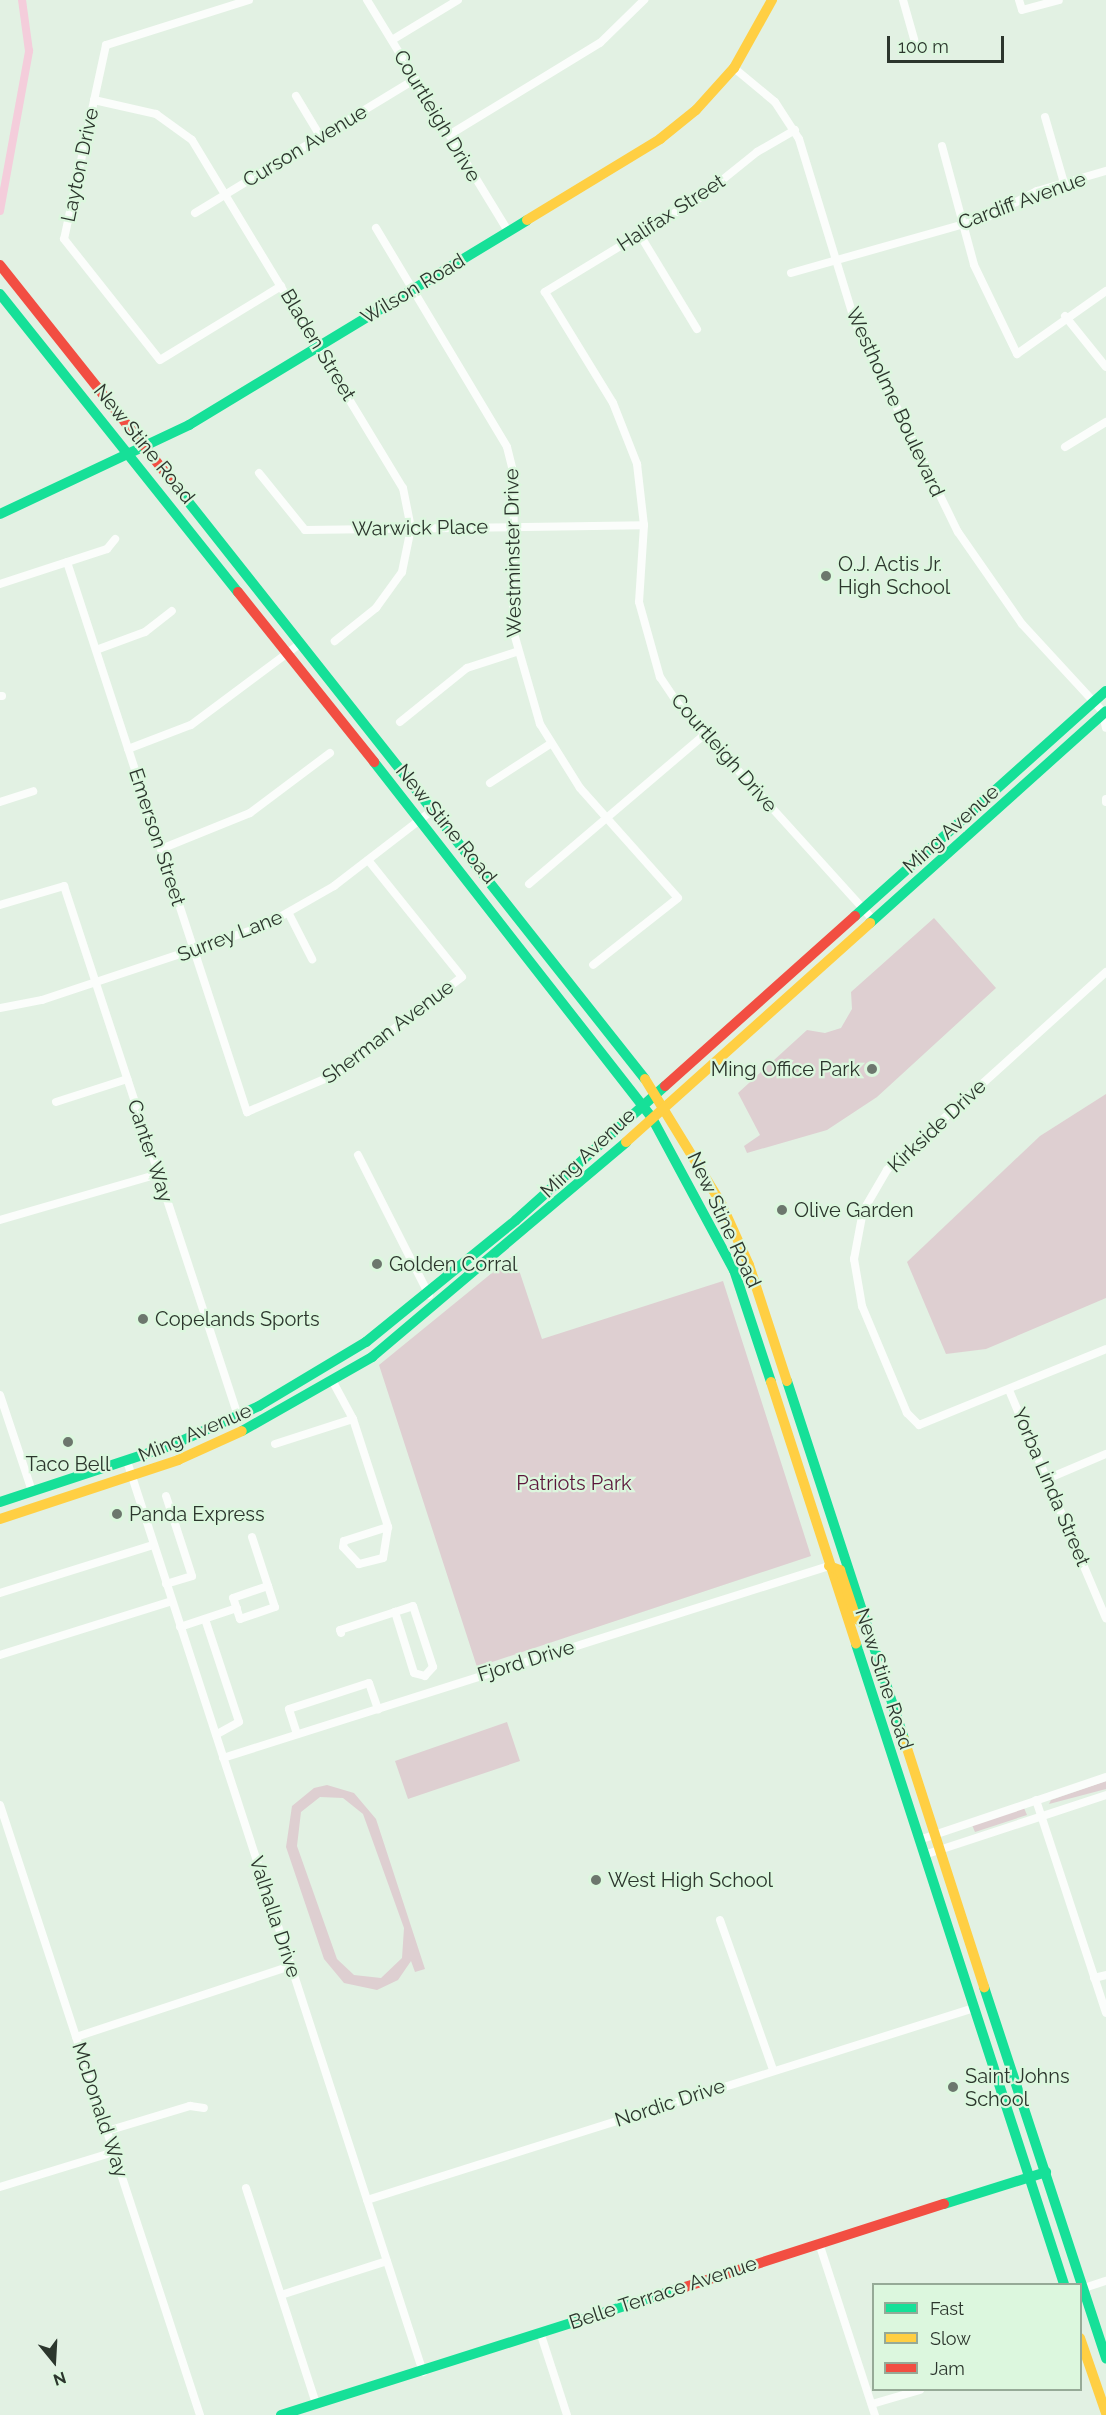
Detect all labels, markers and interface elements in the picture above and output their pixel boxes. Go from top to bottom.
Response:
scale bar [890,24,1007,62]
text: 100 m [898,36,949,57]
street label: Courtleigh Drive [388,46,486,186]
street label: Curson Avenue [238,99,372,193]
street label: Layton Drive [56,106,104,224]
street label: Cardiff Avenue [954,167,1090,235]
street label: Halifax Street [613,169,729,257]
street label: Wilson Road [357,249,469,329]
street label: Bladen Street [275,285,361,405]
street label: Westholme Boulevard [841,303,949,501]
street label: New Stine Road [88,379,200,509]
street label: Westminster Drive [500,468,526,638]
street label: Warwick Place [352,515,488,541]
place label: O.J. Actis Jr. High School [838,552,950,599]
marker: O.J. Actis Jr. High School [819,569,833,583]
street label: Courtleigh Drive [666,689,782,817]
street label: New Stine Road [390,759,502,889]
street label: Emerson Street [123,765,191,909]
street label: Ming Avenue [898,780,1004,878]
street label: Surrey Lane [174,905,286,967]
street label: Sherman Avenue [317,975,459,1089]
place label: Ming Office Park [711,1057,860,1081]
marker: Ming Office Park [865,1062,879,1076]
street label: Kirkside Drive [883,1074,991,1178]
street label: Canter Way [122,1096,178,1206]
street label: Ming Avenue [535,1103,641,1203]
street label: New Stine Road [682,1148,766,1292]
place label: Olive Garden [794,1198,914,1222]
marker: Olive Garden [775,1203,789,1217]
place label: Golden Corral [389,1252,518,1276]
marker: Golden Corral [370,1257,384,1271]
place label: Copelands Sports [155,1307,320,1331]
marker: Copelands Sports [136,1312,150,1326]
street label: Ming Avenue [135,1398,255,1468]
street label: Yorba Linda Street [1007,1404,1095,1570]
marker: Taco Bell [61,1435,75,1449]
place label: Taco Bell [26,1452,110,1476]
park label: Patriots Park [516,1471,632,1495]
place label: Panda Express [129,1502,265,1526]
marker: Panda Express [110,1507,124,1521]
street label: New Stine Road [850,1605,918,1753]
street label: Fjord Drive [475,1635,577,1687]
street label: Valhalla Drive [244,1853,306,1981]
place label: West High School [608,1868,773,1892]
marker: West High School [589,1873,603,1887]
street label: McDonald Way [67,2039,133,2181]
place label: Saint Johns School [965,2064,1070,2111]
street label: Nordic Drive [612,2074,728,2132]
marker: Saint Johns School [946,2080,960,2094]
street label: Belle Terrace Avenue [565,2251,761,2335]
legend [872,2283,1082,2391]
text: Fast [930,2298,964,2319]
text: Slow [930,2328,971,2349]
north arrow [24,2331,84,2391]
text: Jam [930,2358,965,2379]
text: N [51,2368,68,2390]

